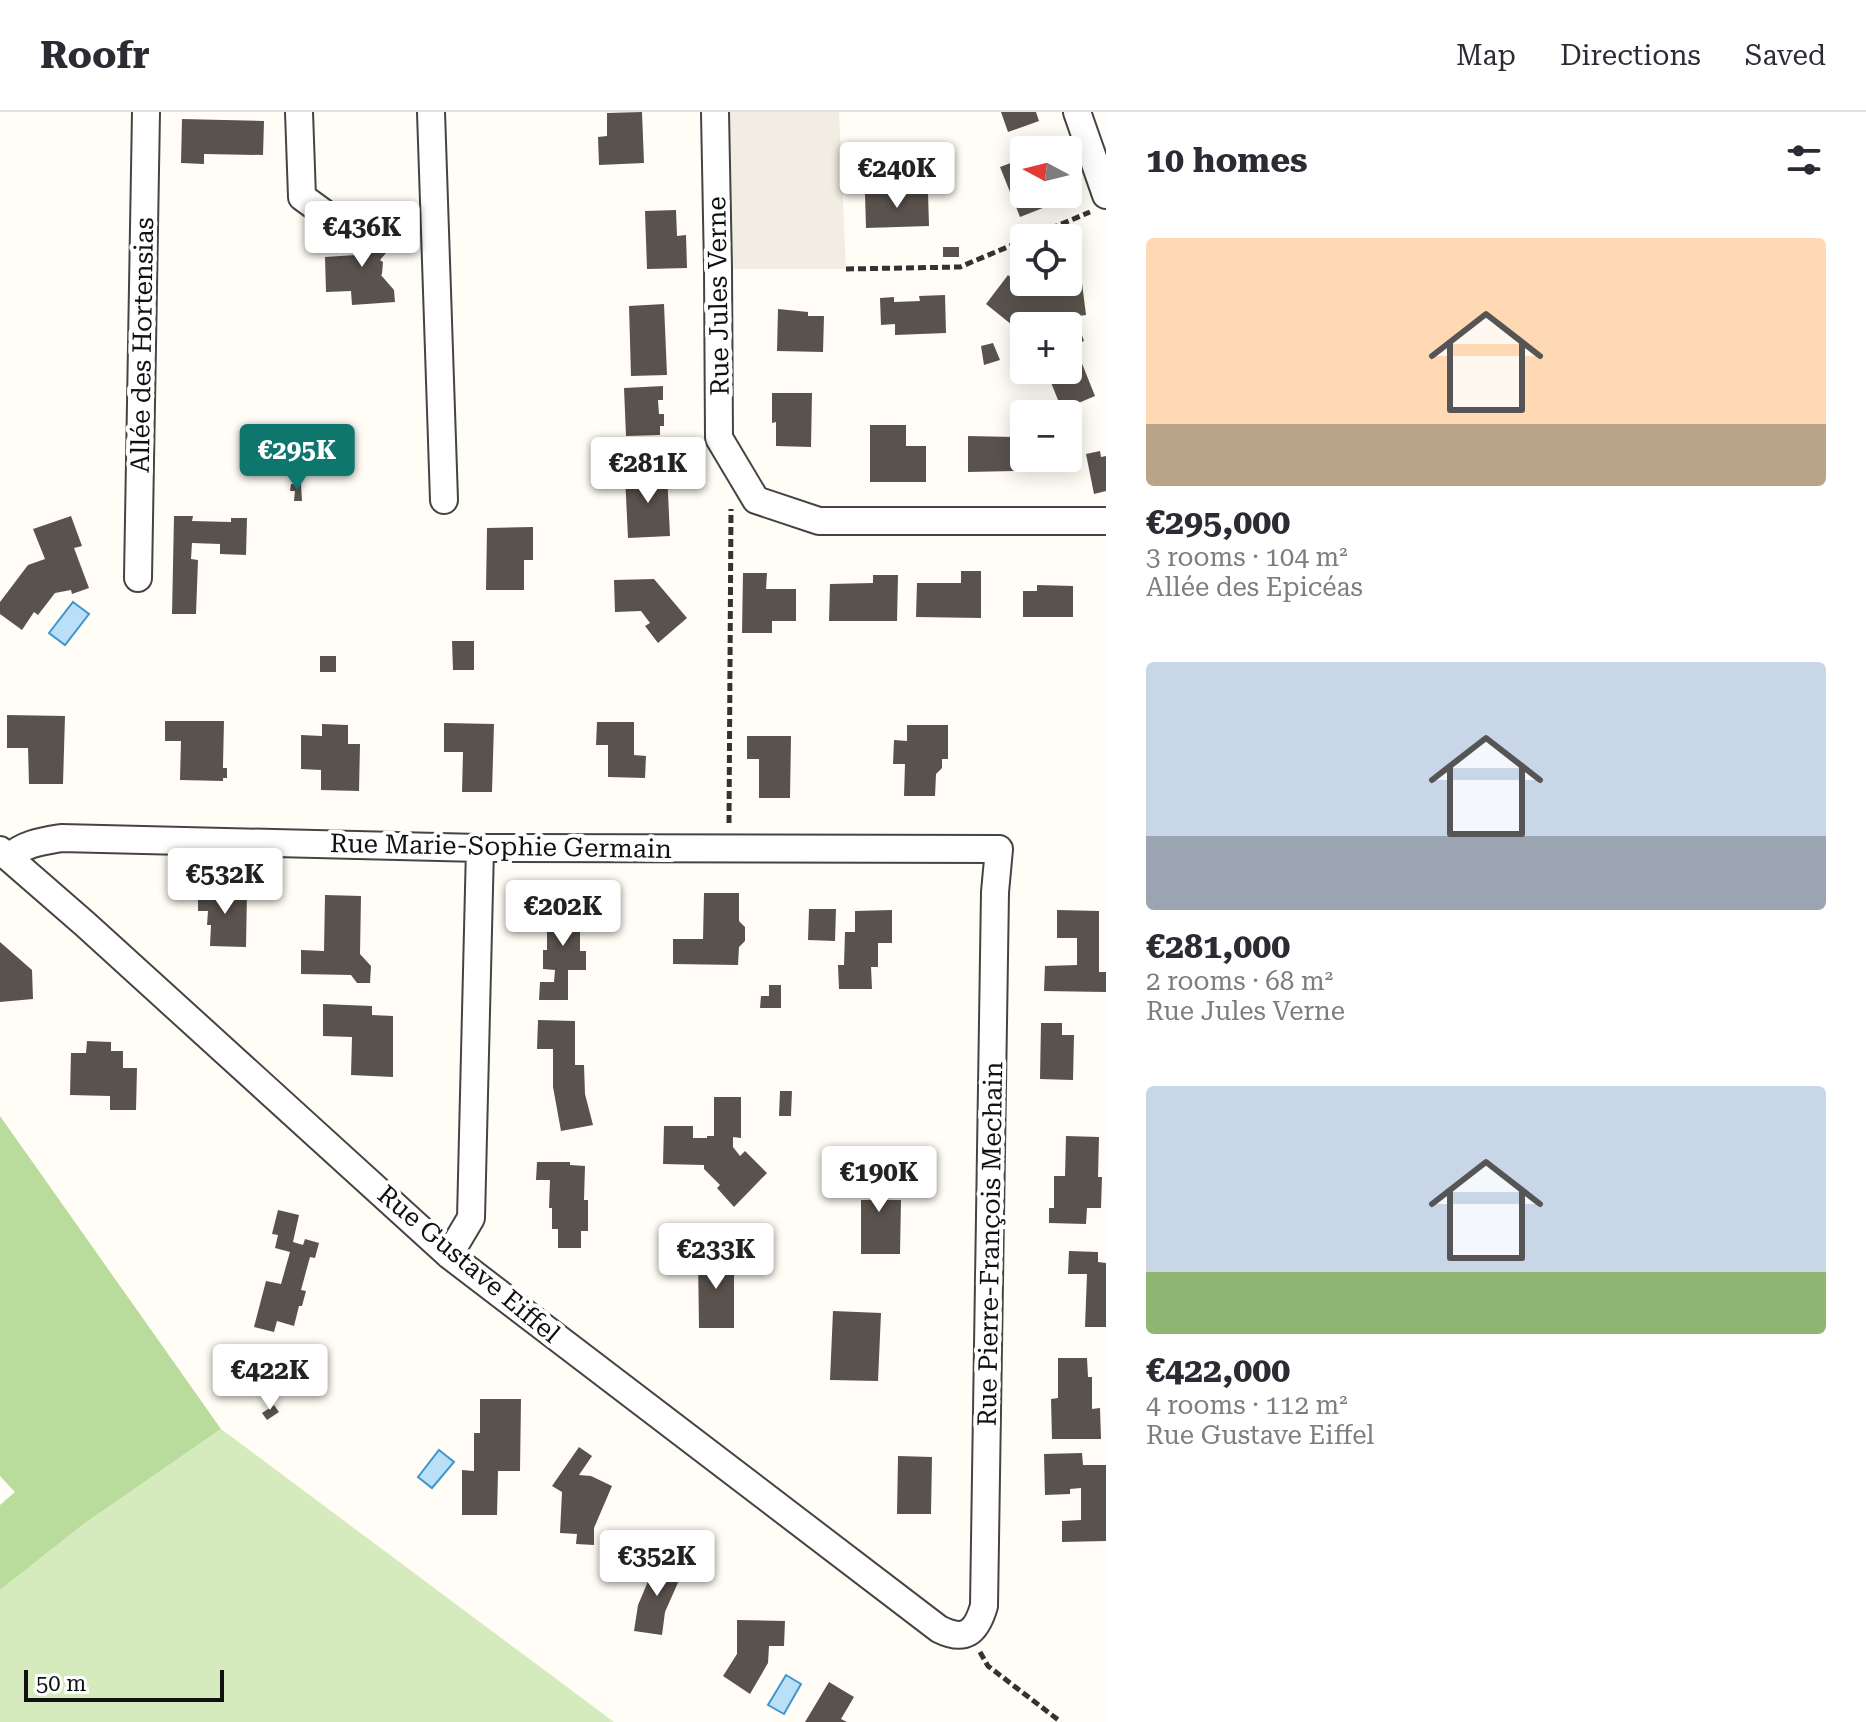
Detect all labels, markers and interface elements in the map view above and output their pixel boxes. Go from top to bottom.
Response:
text: Roofr [40,33,150,77]
text: Map [1456,39,1516,72]
text: Directions [1560,39,1701,72]
text: Saved [1745,39,1826,72]
north arrow [1010,136,1082,208]
map controls [1010,136,1082,472]
icon: filters [1782,138,1826,182]
text: 10 homes [1146,140,1308,180]
pin: €240K [841,142,953,210]
text: €240K [858,153,936,183]
street label: Rue Jules Verne [701,196,735,396]
pin: €436K [306,201,418,269]
text: €436K [323,212,401,242]
street label: Allée des Hortensias [125,217,159,473]
button: locate [1010,224,1082,296]
icon: home [1414,290,1558,434]
button: + [1010,312,1082,384]
button: − [1010,400,1082,472]
pin: €295K [241,424,353,492]
text: €295K [258,435,336,465]
pin: €281K [592,437,704,505]
text: €281K [609,448,687,478]
text: €295,000 [1146,502,1290,542]
text: 3 rooms · 104 m² [1146,542,1348,572]
text: Allée des Epicéas [1146,572,1363,602]
icon: home [1414,714,1558,858]
street label: Rue Marie-Sophie Germain [330,828,672,864]
pin: €532K [169,848,281,916]
text: €532K [186,859,264,889]
pin: €202K [507,880,619,948]
text: €202K [524,891,602,921]
text: €281,000 [1146,926,1290,966]
text: 2 rooms · 68 m² [1146,966,1333,996]
text: Rue Jules Verne [1146,996,1345,1026]
street label: Rue Pierre-François Mechain [972,1061,1008,1427]
icon: home [1414,1138,1558,1282]
pin: €190K [823,1146,935,1214]
text: €190K [840,1157,918,1187]
street label: Rue Gustave Eiffel [372,1179,566,1349]
pin: €233K [660,1223,772,1291]
text: €233K [677,1234,755,1264]
pin: €422K [214,1344,326,1412]
text: €422,000 [1146,1350,1290,1390]
text: €422K [231,1355,309,1385]
text: 4 rooms · 112 m² [1146,1390,1348,1420]
text: Rue Gustave Eiffel [1146,1420,1374,1450]
pin: €352K [601,1530,713,1598]
text: €352K [618,1541,696,1571]
scale bar [24,1666,224,1702]
text: 50 m [36,1671,86,1696]

